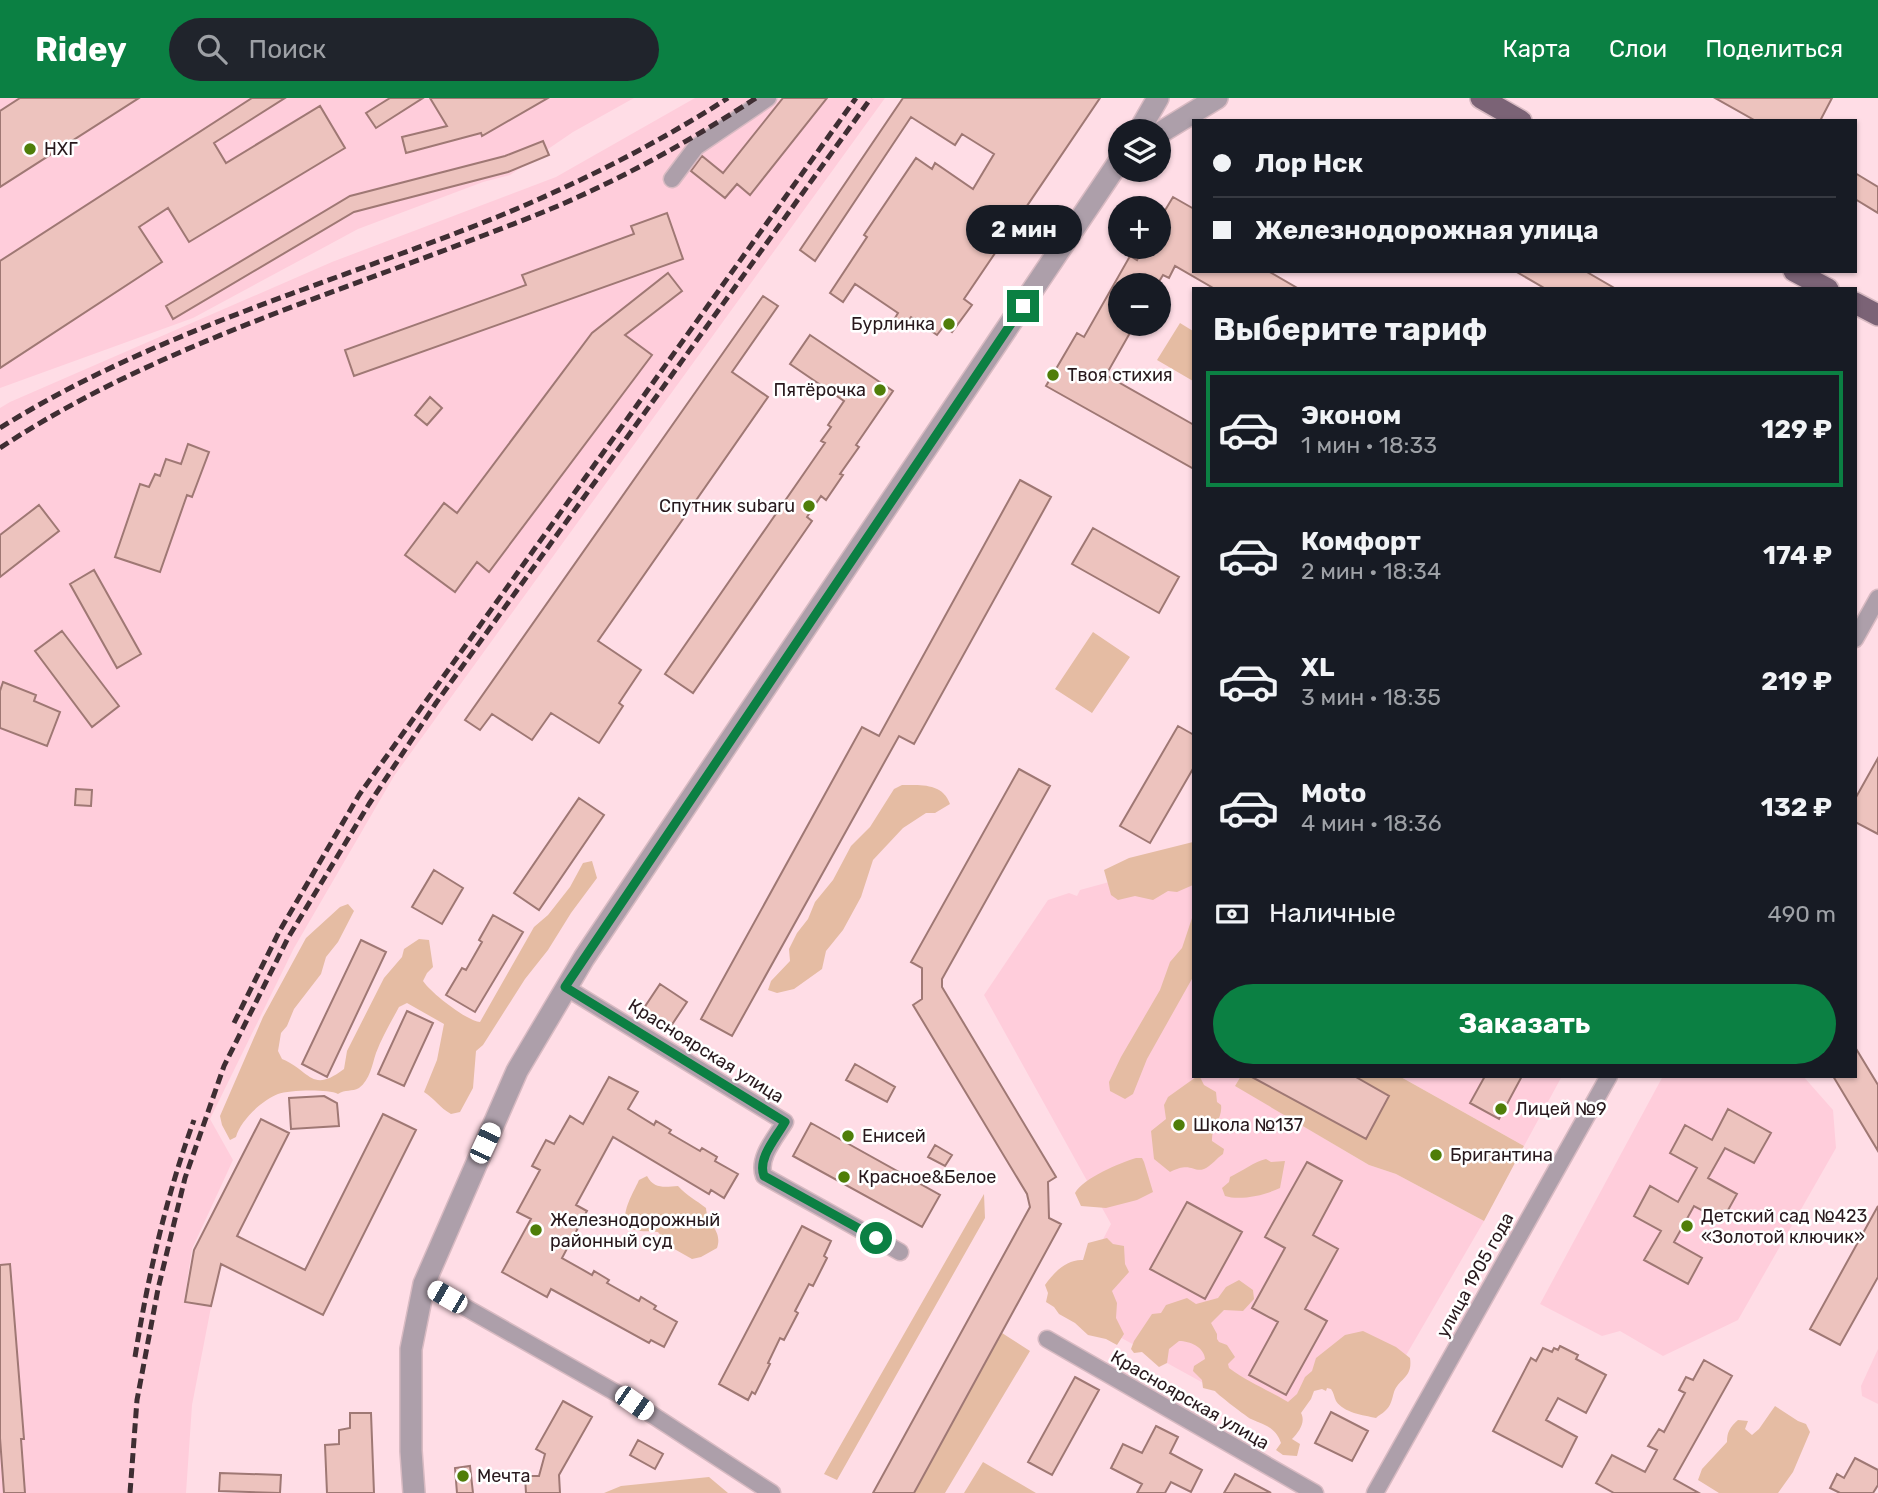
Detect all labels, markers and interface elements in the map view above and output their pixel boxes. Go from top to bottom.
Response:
search box [169,18,659,81]
text: Ridey [35,30,127,69]
icon: search [193,30,231,68]
text: Поиск [249,34,326,65]
text: Карта [1502,35,1571,63]
text: Слои [1609,35,1667,63]
text: Поделиться [1705,35,1843,63]
map controls [1108,119,1171,336]
button: layers [1108,119,1171,182]
place label: НХГ [44,138,78,160]
marker: НХГ [22,141,38,157]
text: Лор Нск [1255,148,1363,179]
button: + [1108,196,1171,259]
callout: 2 мин [965,204,1081,254]
text: 2 мин [991,215,1057,243]
text: Железнодорожная улица [1255,215,1599,246]
button: − [1108,273,1171,336]
route end [1007,290,1039,322]
text: Выберите тариф [1213,310,1487,348]
place label: Бурлинка [851,313,935,335]
marker: Бурлинка [941,316,957,332]
place label: Твоя стихия [1067,364,1173,386]
marker: Твоя стихия [1045,367,1061,383]
place label: Пятёрочка [773,379,866,401]
marker: Пятёрочка [872,382,888,398]
icon: car [1217,398,1280,461]
text: Эконом [1301,400,1401,431]
text: 129 ₽ [1761,414,1832,445]
text: 1 мин · 18:33 [1301,431,1437,459]
place label: Спутник subaru [659,495,795,517]
marker: Спутник subaru [801,498,817,514]
icon: car [1217,524,1280,587]
text: Комфорт [1301,526,1421,557]
text: 174 ₽ [1763,540,1832,571]
text: 2 мин · 18:34 [1301,557,1441,585]
icon: car [1217,650,1280,713]
text: XL [1301,652,1334,683]
text: 219 ₽ [1761,666,1832,697]
text: 3 мин · 18:35 [1301,683,1441,711]
icon: car [1217,776,1280,839]
text: Moto [1301,778,1366,809]
text: 132 ₽ [1761,792,1832,823]
text: 4 мин · 18:36 [1301,809,1442,837]
icon: cash [1213,895,1251,933]
text: Наличные [1269,898,1396,929]
text: 490 m [1768,900,1836,928]
button: Заказать [1213,984,1836,1064]
street label: Красноярская улица [624,994,788,1108]
place label: Лицей №9 [1515,1098,1607,1120]
marker: Лицей №9 [1493,1101,1509,1117]
place label: Школа №137 [1193,1114,1303,1136]
marker: Школа №137 [1171,1117,1187,1133]
car [467,1120,504,1166]
place label: Енисей [862,1125,926,1147]
marker: Енисей [840,1128,856,1144]
place label: Бригантина [1450,1144,1553,1166]
marker: Бригантина [1428,1147,1444,1163]
place label: Красное&Белое [858,1166,996,1188]
marker: Красное&Белое [836,1169,852,1185]
place label: Детский сад №423 «Золотой ключик» [1701,1205,1867,1248]
place label: Железнодорожный районный суд [550,1209,720,1252]
street label: улица 1905 года [1432,1209,1518,1341]
marker: Детский сад №423 «Золотой ключик» [1679,1218,1695,1234]
marker: Железнодорожный районный суд [528,1222,544,1238]
route start [860,1222,892,1254]
car [424,1277,471,1317]
street label: Красноярская улица [1107,1346,1273,1454]
car [611,1382,658,1424]
place label: Мечта [477,1465,530,1487]
marker: Мечта [455,1468,471,1484]

